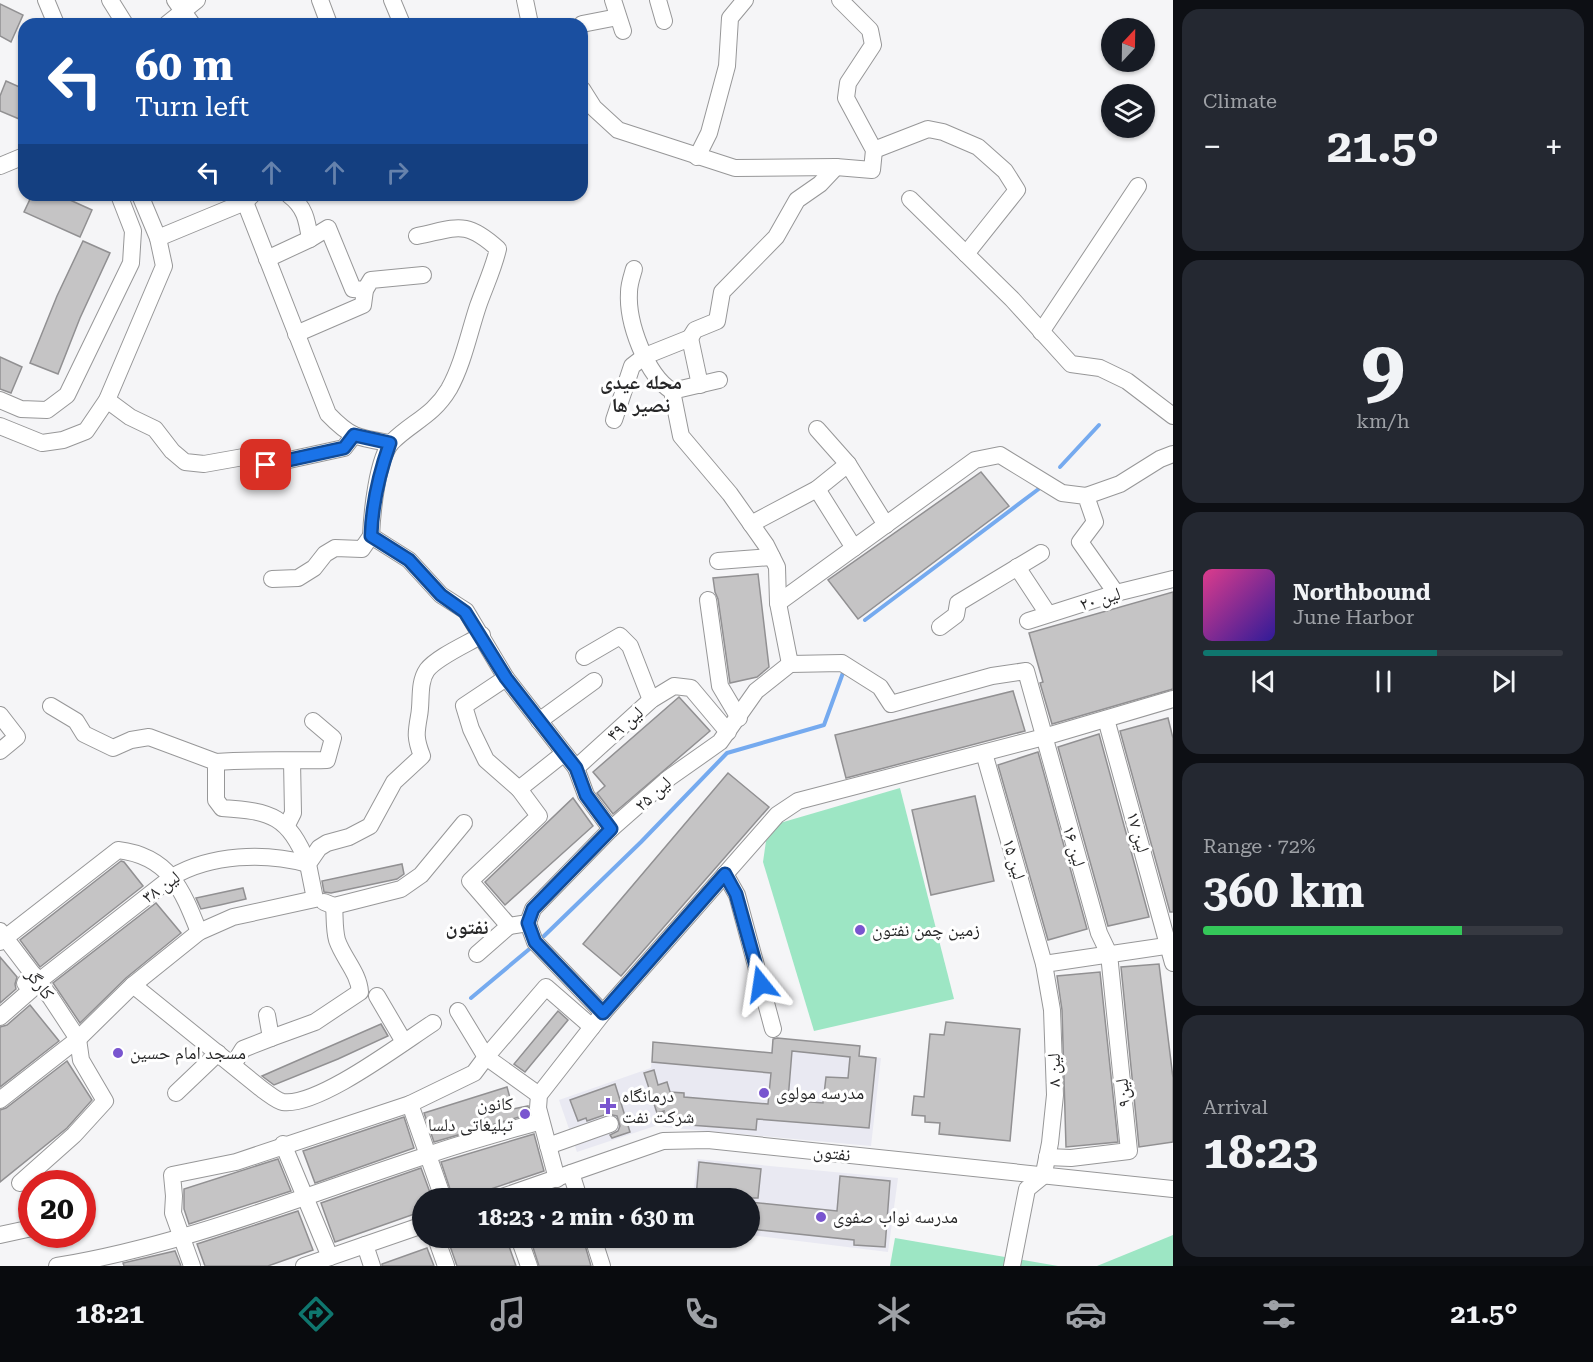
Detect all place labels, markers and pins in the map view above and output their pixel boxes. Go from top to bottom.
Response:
pin [240,439,291,490]
place label: زمین چمن نفتون [872,919,980,941]
marker: زمین چمن نفتون [853,923,867,937]
place label: مسجد امام حسین [130,1042,246,1065]
marker: مسجد امام حسین [111,1046,125,1060]
place label: مدرسه مولوی [776,1082,864,1104]
place label: درمانگاه شرکت نفت [622,1085,694,1127]
marker: مدرسه مولوی [757,1086,771,1100]
place label: کانون تبلیغاتی دلسا [428,1093,514,1136]
marker: درمانگاه شرکت نفت [599,1097,617,1115]
marker: کانون تبلیغاتی دلسا [518,1107,532,1121]
place label: مدرسه نواب صفوی [833,1206,958,1228]
marker: مدرسه نواب صفوی [814,1210,828,1224]

